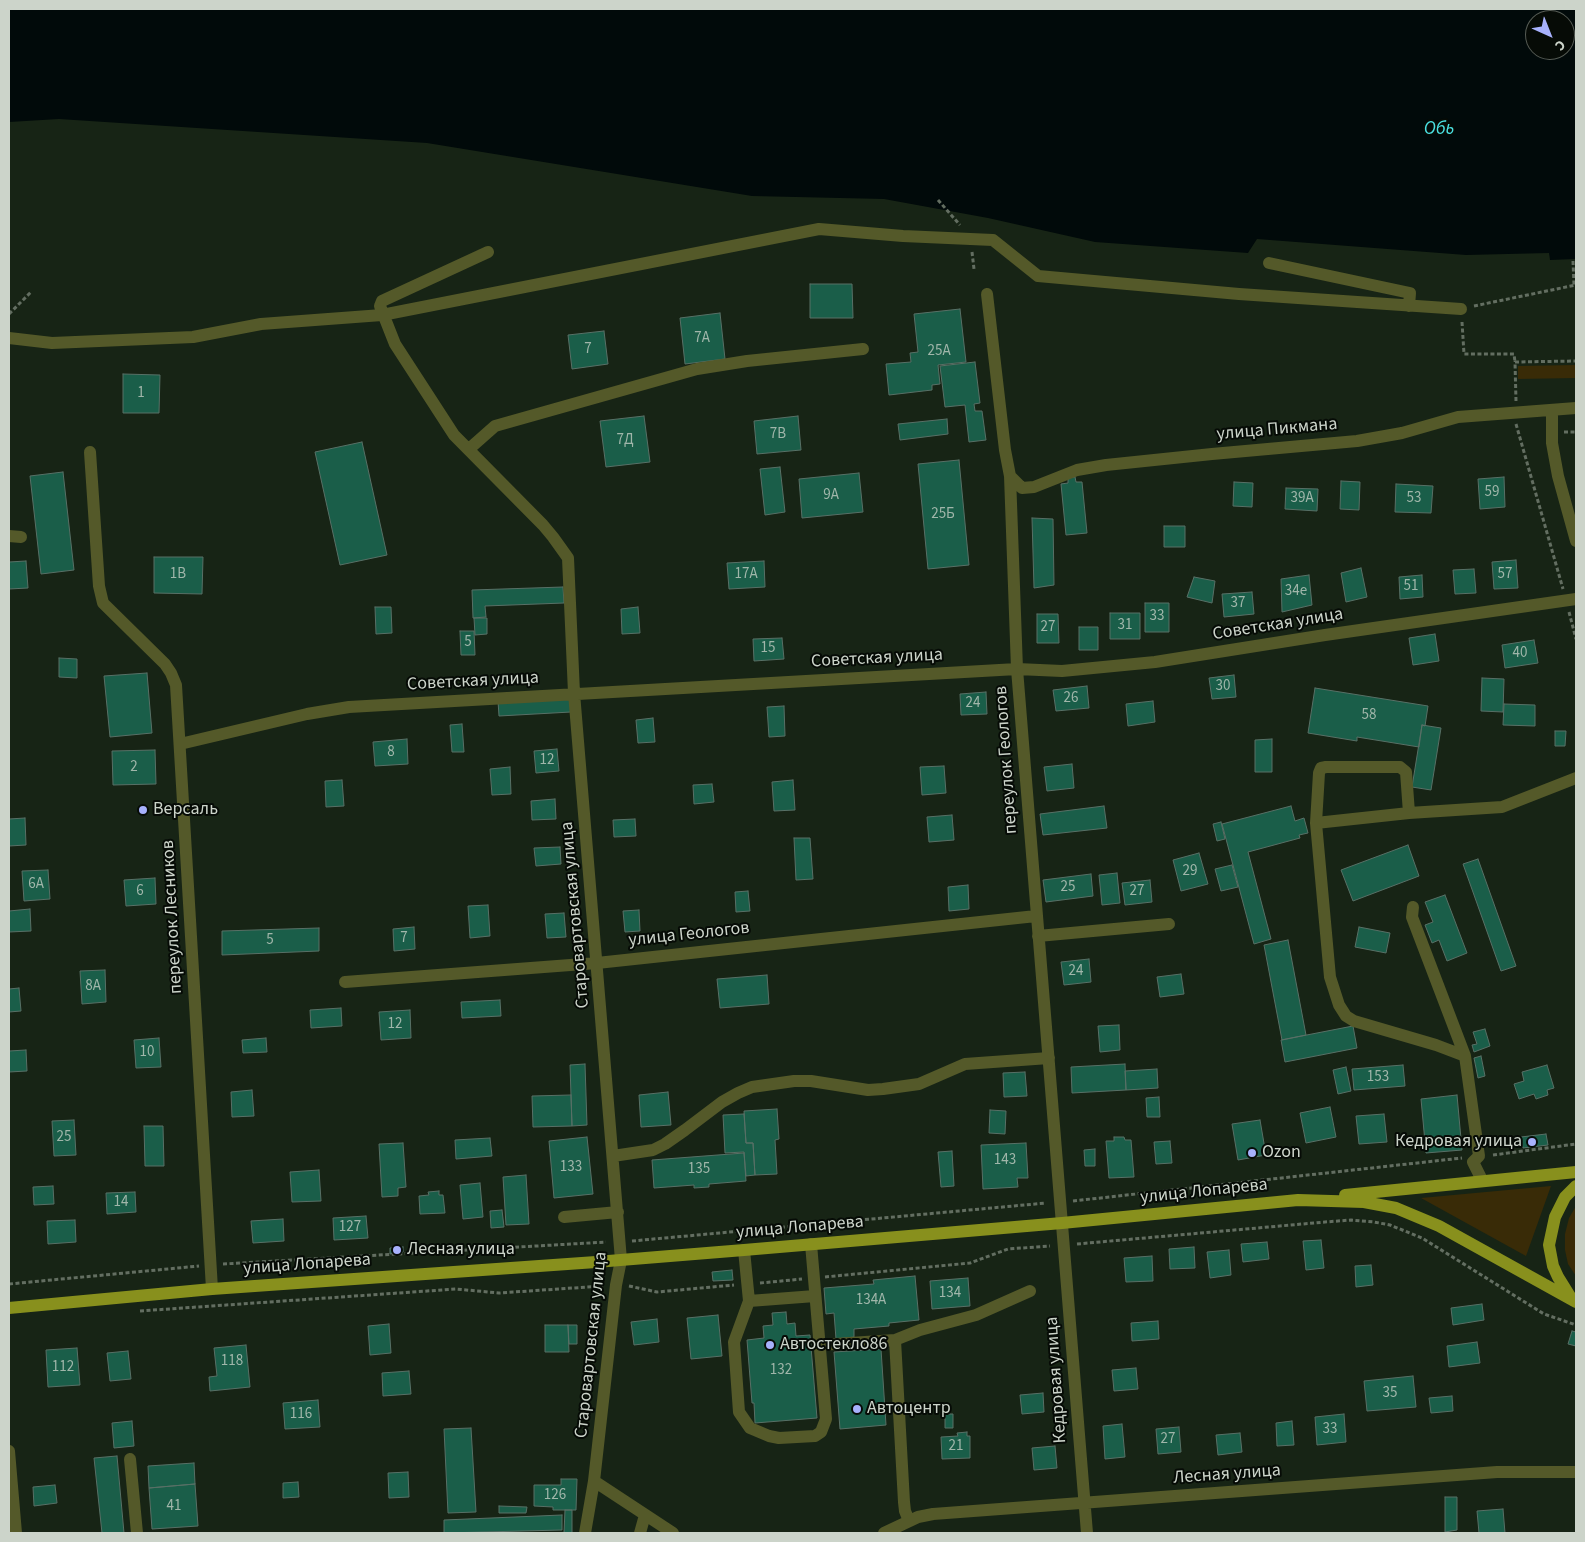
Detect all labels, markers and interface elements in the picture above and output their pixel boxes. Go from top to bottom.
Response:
north arrow [1525,10,1575,60]
text: С [1550,35,1570,55]
water label: Обь [1424,119,1454,141]
house number: 7А [694,330,710,348]
house number: 7 [584,341,592,359]
house number: 25А [927,343,951,361]
house number: 1 [137,385,145,403]
street label: улица Пикмана [1216,414,1338,446]
house number: 7В [770,426,786,444]
house number: 7Д [616,432,634,450]
house number: 59 [1485,484,1499,502]
house number: 9А [823,487,839,505]
house number: 39А [1290,490,1314,508]
house number: 53 [1407,490,1421,508]
house number: 25Б [931,506,955,524]
house number: 1В [170,566,186,584]
house number: 17А [734,566,758,584]
house number: 57 [1498,566,1512,584]
house number: 51 [1404,578,1418,596]
house number: 34е [1285,583,1307,601]
house number: 37 [1231,595,1245,613]
street label: Советская улица [1211,604,1345,646]
house number: 33 [1150,608,1164,626]
house number: 31 [1118,617,1132,635]
house number: 27 [1041,619,1055,637]
house number: 5 [464,634,472,652]
house number: 15 [761,640,775,658]
street label: Советская улица [811,645,943,673]
house number: 40 [1513,645,1527,663]
street label: Советская улица [407,668,539,696]
house number: 30 [1216,678,1230,696]
street label: переулок Геологов [991,685,1023,835]
house number: 26 [1064,690,1078,708]
house number: 24 [966,695,980,713]
house number: 58 [1362,707,1376,725]
house number: 8 [387,744,395,762]
house number: 12 [540,752,554,770]
house number: 2 [130,759,138,777]
place label: Версаль [153,799,218,821]
marker: Версаль [137,804,149,816]
street label: Старовартовская улица [557,821,595,1009]
street label: переулок Лесников [158,839,188,995]
house number: 29 [1183,863,1197,881]
house number: 6А [28,876,44,894]
house number: 25 [1061,879,1075,897]
house number: 6 [136,883,144,901]
house number: 27 [1130,883,1144,901]
street label: улица Геологов [628,918,750,952]
house number: 7 [400,930,408,948]
house number: 5 [266,932,274,950]
house number: 24 [1069,963,1083,981]
house number: 8А [85,978,101,996]
house number: 12 [388,1016,402,1034]
house number: 10 [140,1044,154,1062]
house number: 153 [1367,1069,1389,1087]
house number: 25 [57,1129,71,1147]
place label: Кедровая улица [1395,1131,1522,1153]
marker: Кедровая улица [1526,1136,1538,1148]
place label: Ozon [1262,1142,1301,1164]
marker: Ozon [1246,1147,1258,1159]
house number: 143 [994,1152,1016,1170]
house number: 133 [560,1159,582,1177]
house number: 135 [688,1161,710,1179]
street label: улица Лопарева [1139,1175,1269,1209]
house number: 14 [114,1194,128,1212]
street label: улица Лопарева [735,1212,865,1244]
house number: 127 [339,1219,361,1237]
place label: Лесная улица [407,1239,515,1261]
marker: Лесная улица [391,1244,403,1256]
street label: улица Лопарева [242,1250,372,1280]
street label: Старовартовская улица [571,1251,613,1439]
house number: 134 [939,1285,961,1303]
house number: 134А [856,1292,886,1310]
street label: Кедровая улица [1042,1316,1072,1444]
place label: Автостекло86 [780,1334,887,1356]
marker: Автостекло86 [764,1339,776,1351]
house number: 118 [221,1353,243,1371]
house number: 112 [52,1359,74,1377]
house number: 132 [770,1362,792,1380]
house number: 35 [1383,1385,1397,1403]
place label: Автоцентр [867,1398,951,1420]
marker: Автоцентр [851,1403,863,1415]
house number: 116 [290,1406,312,1424]
house number: 33 [1323,1421,1337,1439]
house number: 27 [1161,1431,1175,1449]
house number: 21 [949,1438,963,1456]
street label: Лесная улица [1173,1460,1281,1490]
house number: 126 [544,1487,566,1505]
house number: 41 [167,1498,181,1516]

